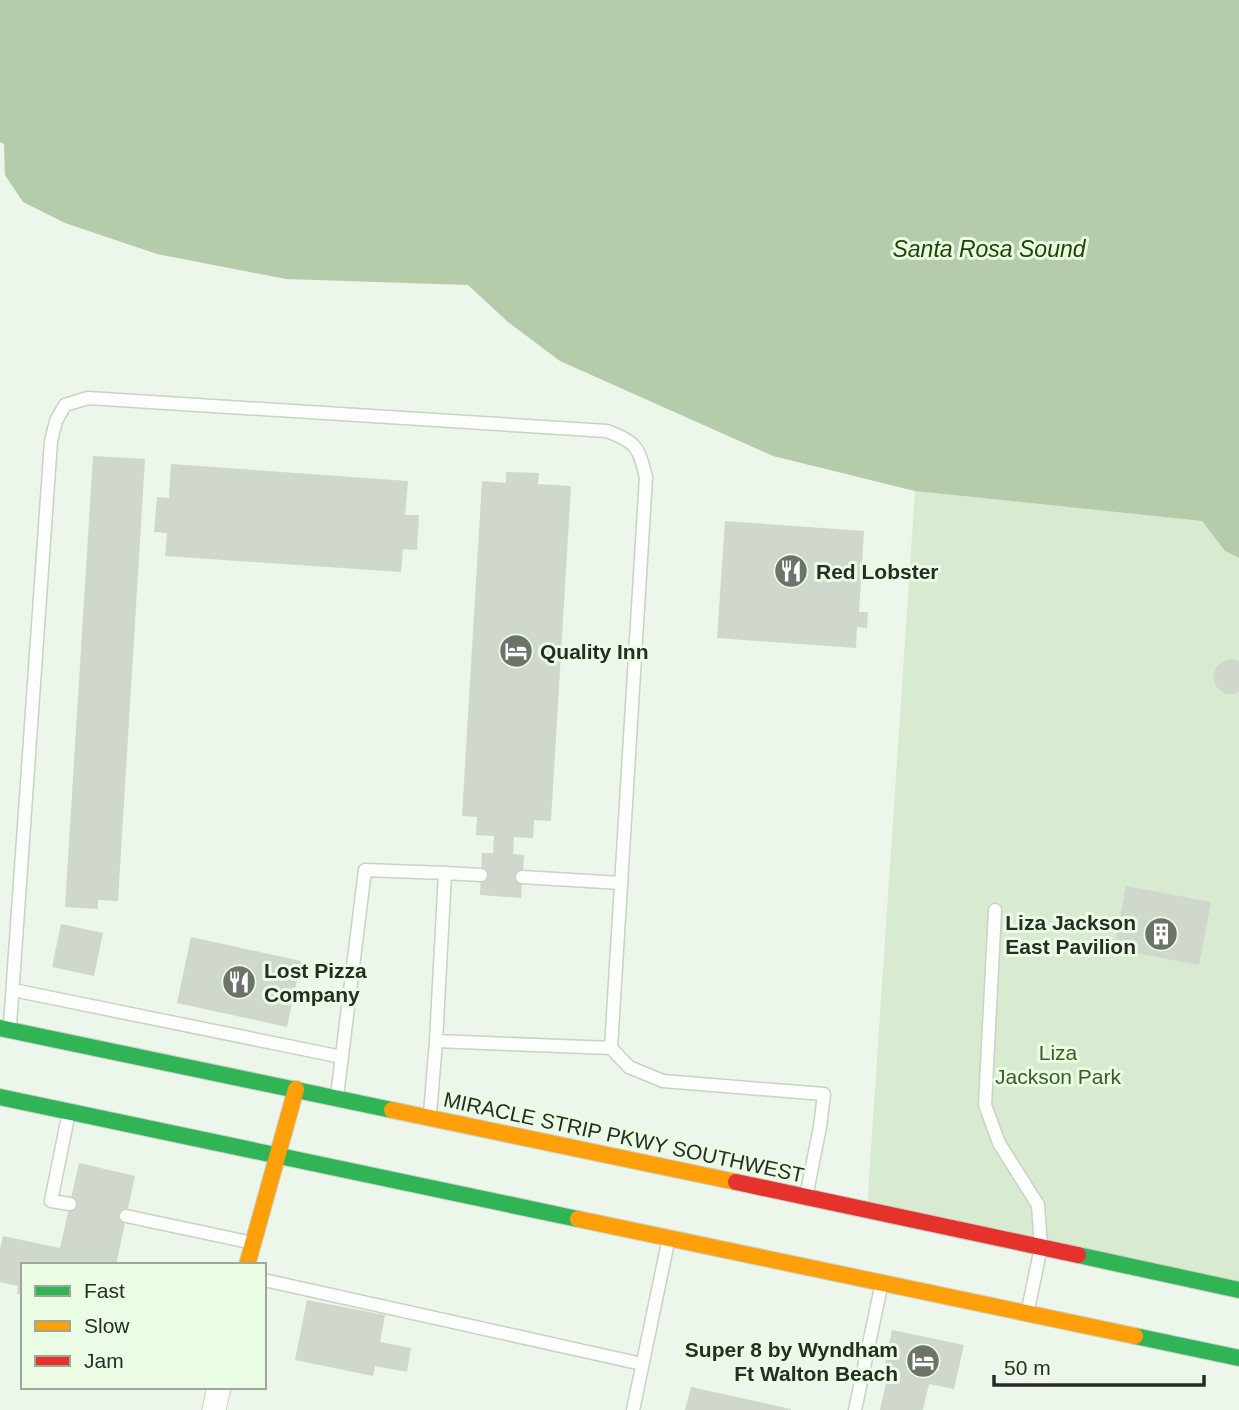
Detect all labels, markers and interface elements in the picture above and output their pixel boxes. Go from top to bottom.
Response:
water label: Santa Rosa Sound [892,236,1087,262]
restaurant icon: Red Lobster [772,552,810,590]
place label: Red Lobster [816,560,939,583]
hotel icon: Quality Inn [497,632,535,670]
place label: Quality Inn [540,640,649,663]
place label: Liza Jackson East Pavilion [1005,911,1136,958]
building icon: Liza Jackson East Pavilion [1142,915,1180,953]
place label: Lost Pizza Company [264,959,367,1006]
restaurant icon: Lost Pizza Company [220,963,258,1001]
park label: Liza Jackson Park [995,1041,1122,1088]
street label: MIRACLE STRIP PKWY SOUTHWEST [442,1088,807,1187]
legend [21,1263,266,1389]
text: Fast [84,1279,125,1302]
text: Slow [84,1314,130,1337]
place label: Super 8 by Wyndham Ft Walton Beach [685,1338,898,1385]
hotel icon: Super 8 by Wyndham Ft Walton Beach [904,1342,942,1380]
scale bar [994,1344,1204,1388]
text: Jam [84,1349,124,1372]
text: 50 m [1004,1356,1051,1379]

